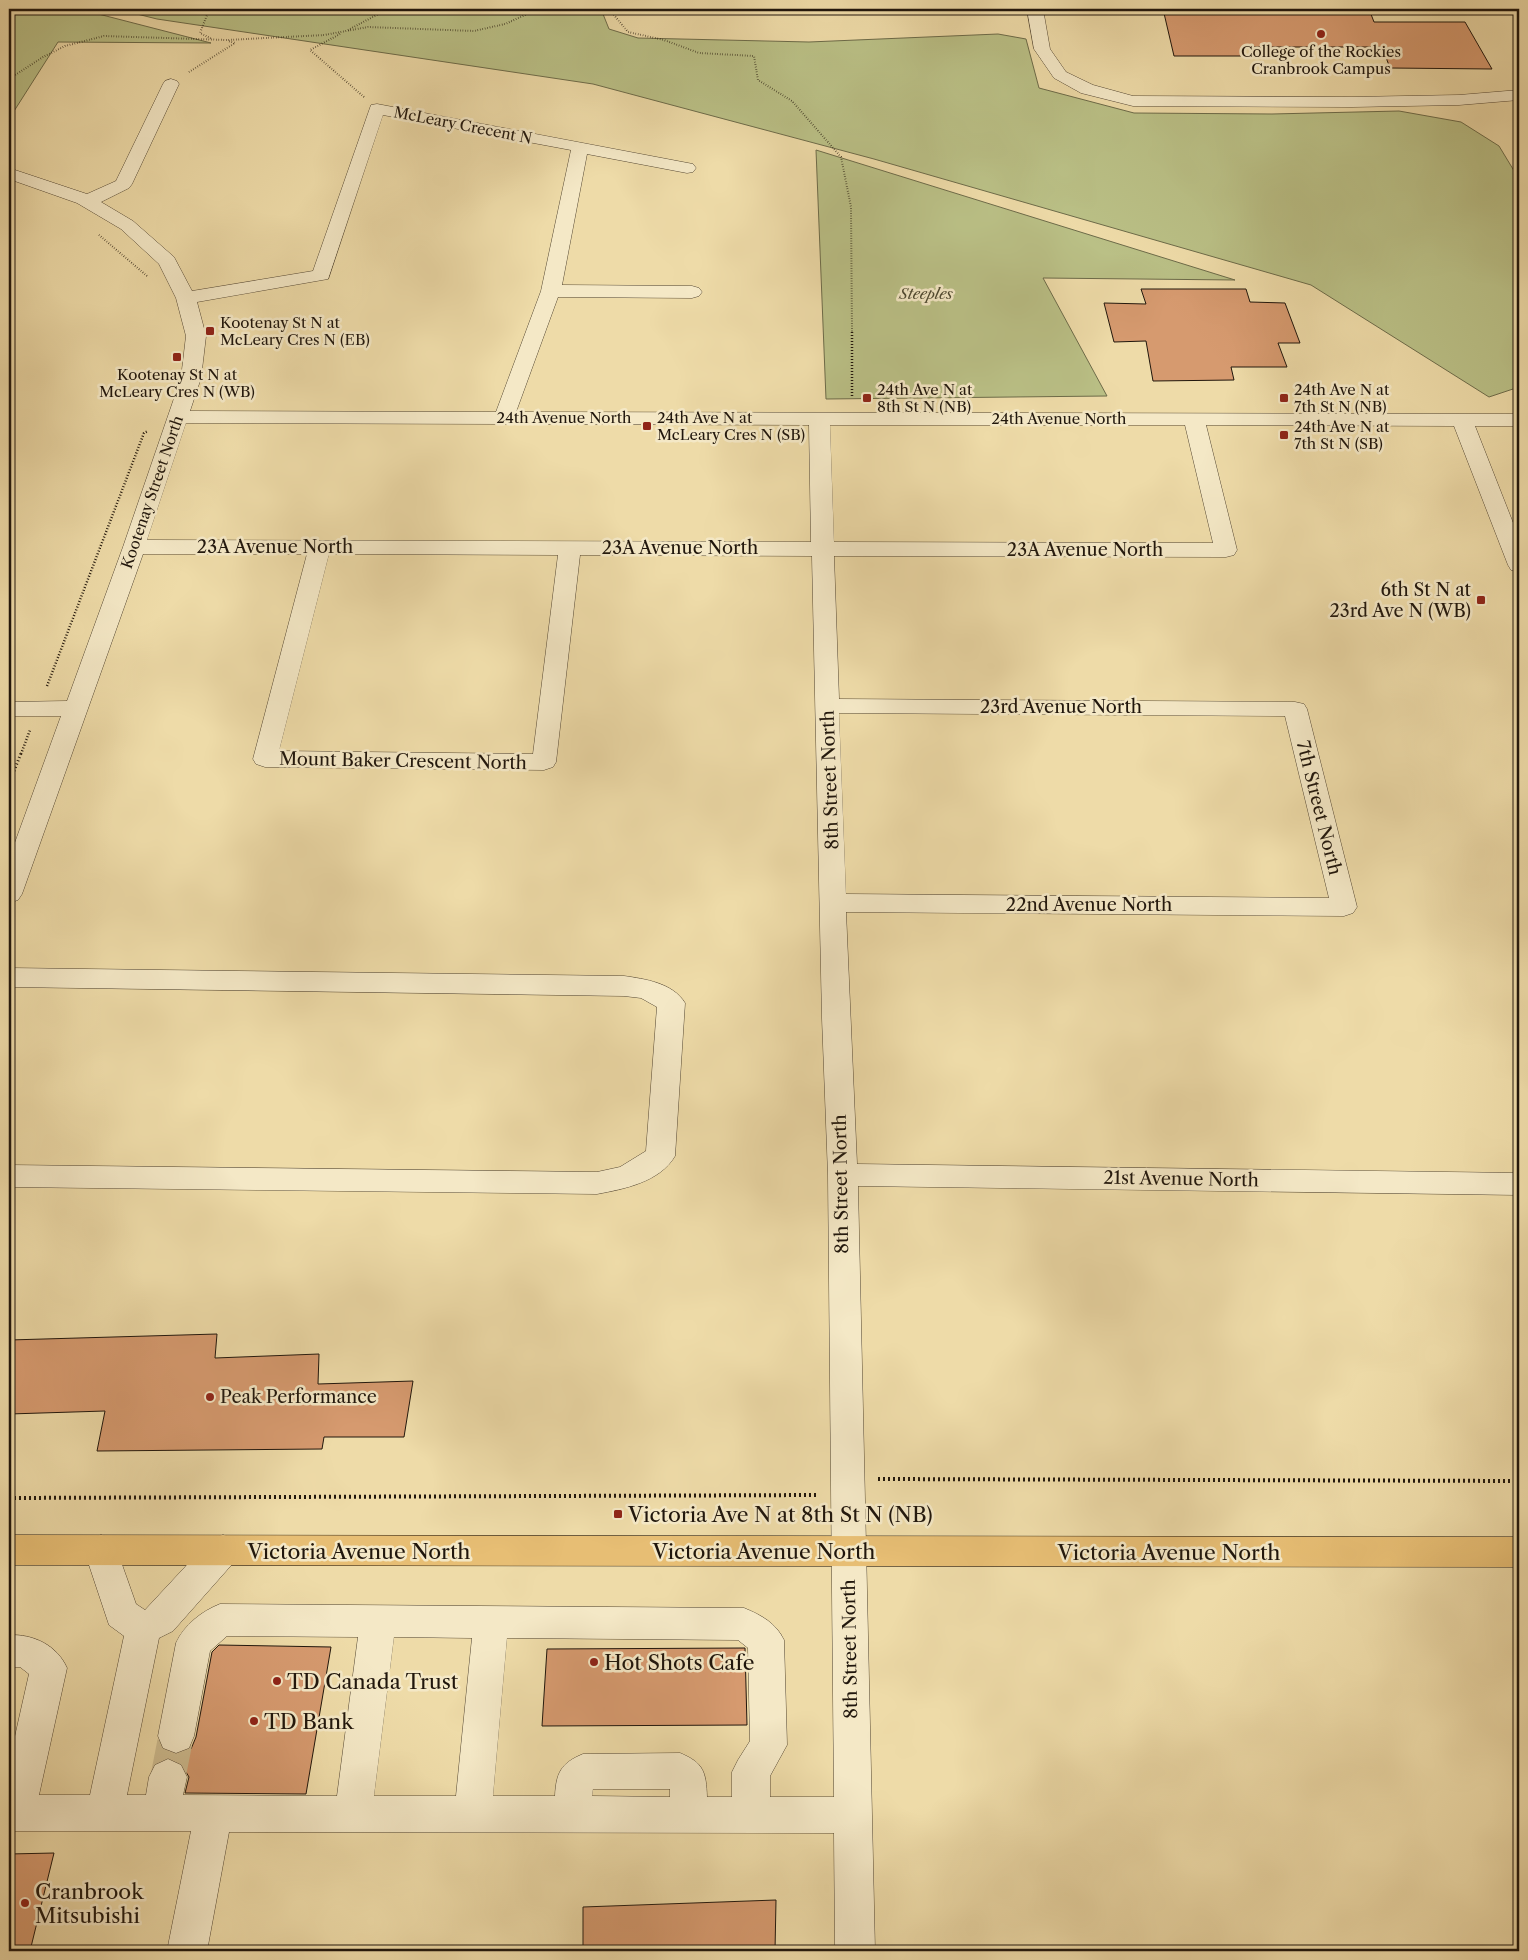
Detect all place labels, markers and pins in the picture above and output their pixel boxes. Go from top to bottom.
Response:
marker: College of the Rockies Cranbrook Campus [1315,28,1327,40]
place label: College of the Rockies Cranbrook Campus [1241,42,1401,78]
place label: Kootenay St N at McLeary Cres N (EB) [220,313,370,349]
marker: Kootenay St N at McLeary Cres N (EB) [204,325,216,337]
marker: Kootenay St N at McLeary Cres N (WB) [171,351,183,363]
place label: Kootenay St N at McLeary Cres N (WB) [99,365,255,401]
place label: 24th Ave N at 8th St N (NB) [877,380,973,416]
place label: 24th Ave N at 7th St N (NB) [1294,380,1390,416]
marker: 24th Ave N at 8th St N (NB) [861,392,873,404]
marker: 24th Ave N at 7th St N (NB) [1278,392,1290,404]
place label: 24th Ave N at McLeary Cres N (SB) [657,408,805,444]
place label: 24th Ave N at 7th St N (SB) [1294,417,1390,453]
marker: 24th Ave N at McLeary Cres N (SB) [641,420,653,432]
marker: 24th Ave N at 7th St N (SB) [1278,429,1290,441]
place label: 6th St N at 23rd Ave N (WB) [1329,579,1472,622]
marker: 6th St N at 23rd Ave N (WB) [1475,594,1487,606]
place label: Peak Performance [220,1386,377,1408]
marker: Peak Performance [204,1391,216,1403]
place label: Victoria Ave N at 8th St N (NB) [627,1502,933,1527]
marker: Victoria Ave N at 8th St N (NB) [612,1508,624,1520]
place label: Hot Shots Cafe [604,1650,754,1675]
marker: Hot Shots Cafe [588,1656,600,1668]
place label: TD Canada Trust [287,1669,459,1694]
marker: TD Canada Trust [271,1675,283,1687]
place label: TD Bank [264,1709,354,1734]
marker: TD Bank [248,1715,260,1727]
place label: Cranbrook Mitsubishi [35,1879,144,1928]
marker: Cranbrook Mitsubishi [19,1897,31,1909]

